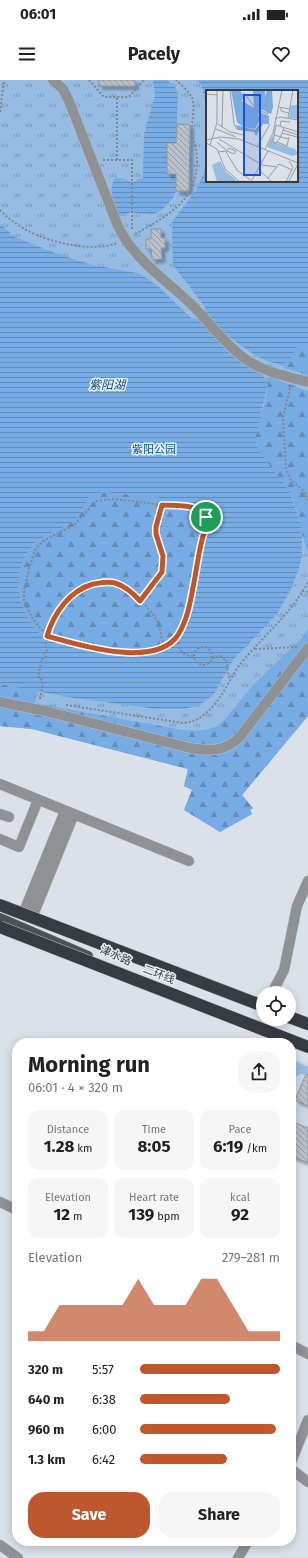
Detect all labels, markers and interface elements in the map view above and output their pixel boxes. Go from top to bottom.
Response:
text: 06:01 [20,5,56,23]
icon: menu [16,43,38,65]
text: Pacely [128,43,180,65]
icon: heart [270,43,292,65]
inset map [206,90,298,182]
water label: 紫阳湖 [89,378,127,392]
park label: 紫阳公园 [132,443,176,456]
pin [189,500,223,534]
icon: arrive [195,506,217,528]
street label: 津水路 [98,943,134,968]
street label: 二环线 [141,962,177,986]
map controls [256,986,296,1026]
button: locate [256,986,296,1026]
text: Morning run [28,1051,150,1078]
button: share [238,1051,280,1093]
text: 06:01 · 4 × 320 m [28,1080,123,1095]
text: Distance [47,1123,89,1136]
text: Time [142,1123,166,1136]
text: Pace [229,1123,251,1136]
text: 1.28 [44,1136,74,1157]
text: 8:05 [137,1136,171,1157]
text: 6:19 [213,1136,243,1157]
text: km [74,1142,92,1155]
text: /km [243,1142,267,1155]
text: Elevation [45,1191,91,1204]
text: Heart rate [129,1191,179,1204]
text: kcal [230,1191,250,1204]
text: 12 [53,1204,70,1225]
text: 139 [128,1204,154,1225]
text: 92 [231,1204,249,1225]
text: m [70,1210,83,1223]
text: bpm [154,1210,180,1223]
text: Elevation [28,1250,82,1265]
text: 279–281 m [222,1250,280,1265]
text: 320 m [28,1362,63,1377]
text: 5:57 [92,1362,114,1377]
text: 640 m [28,1392,64,1407]
text: 6:38 [92,1392,116,1407]
text: 960 m [28,1422,64,1437]
text: 6:00 [92,1422,117,1437]
text: 1.3 km [28,1452,65,1467]
text: 6:42 [92,1452,115,1467]
button: Save [28,1492,150,1538]
button: Share [158,1492,280,1538]

